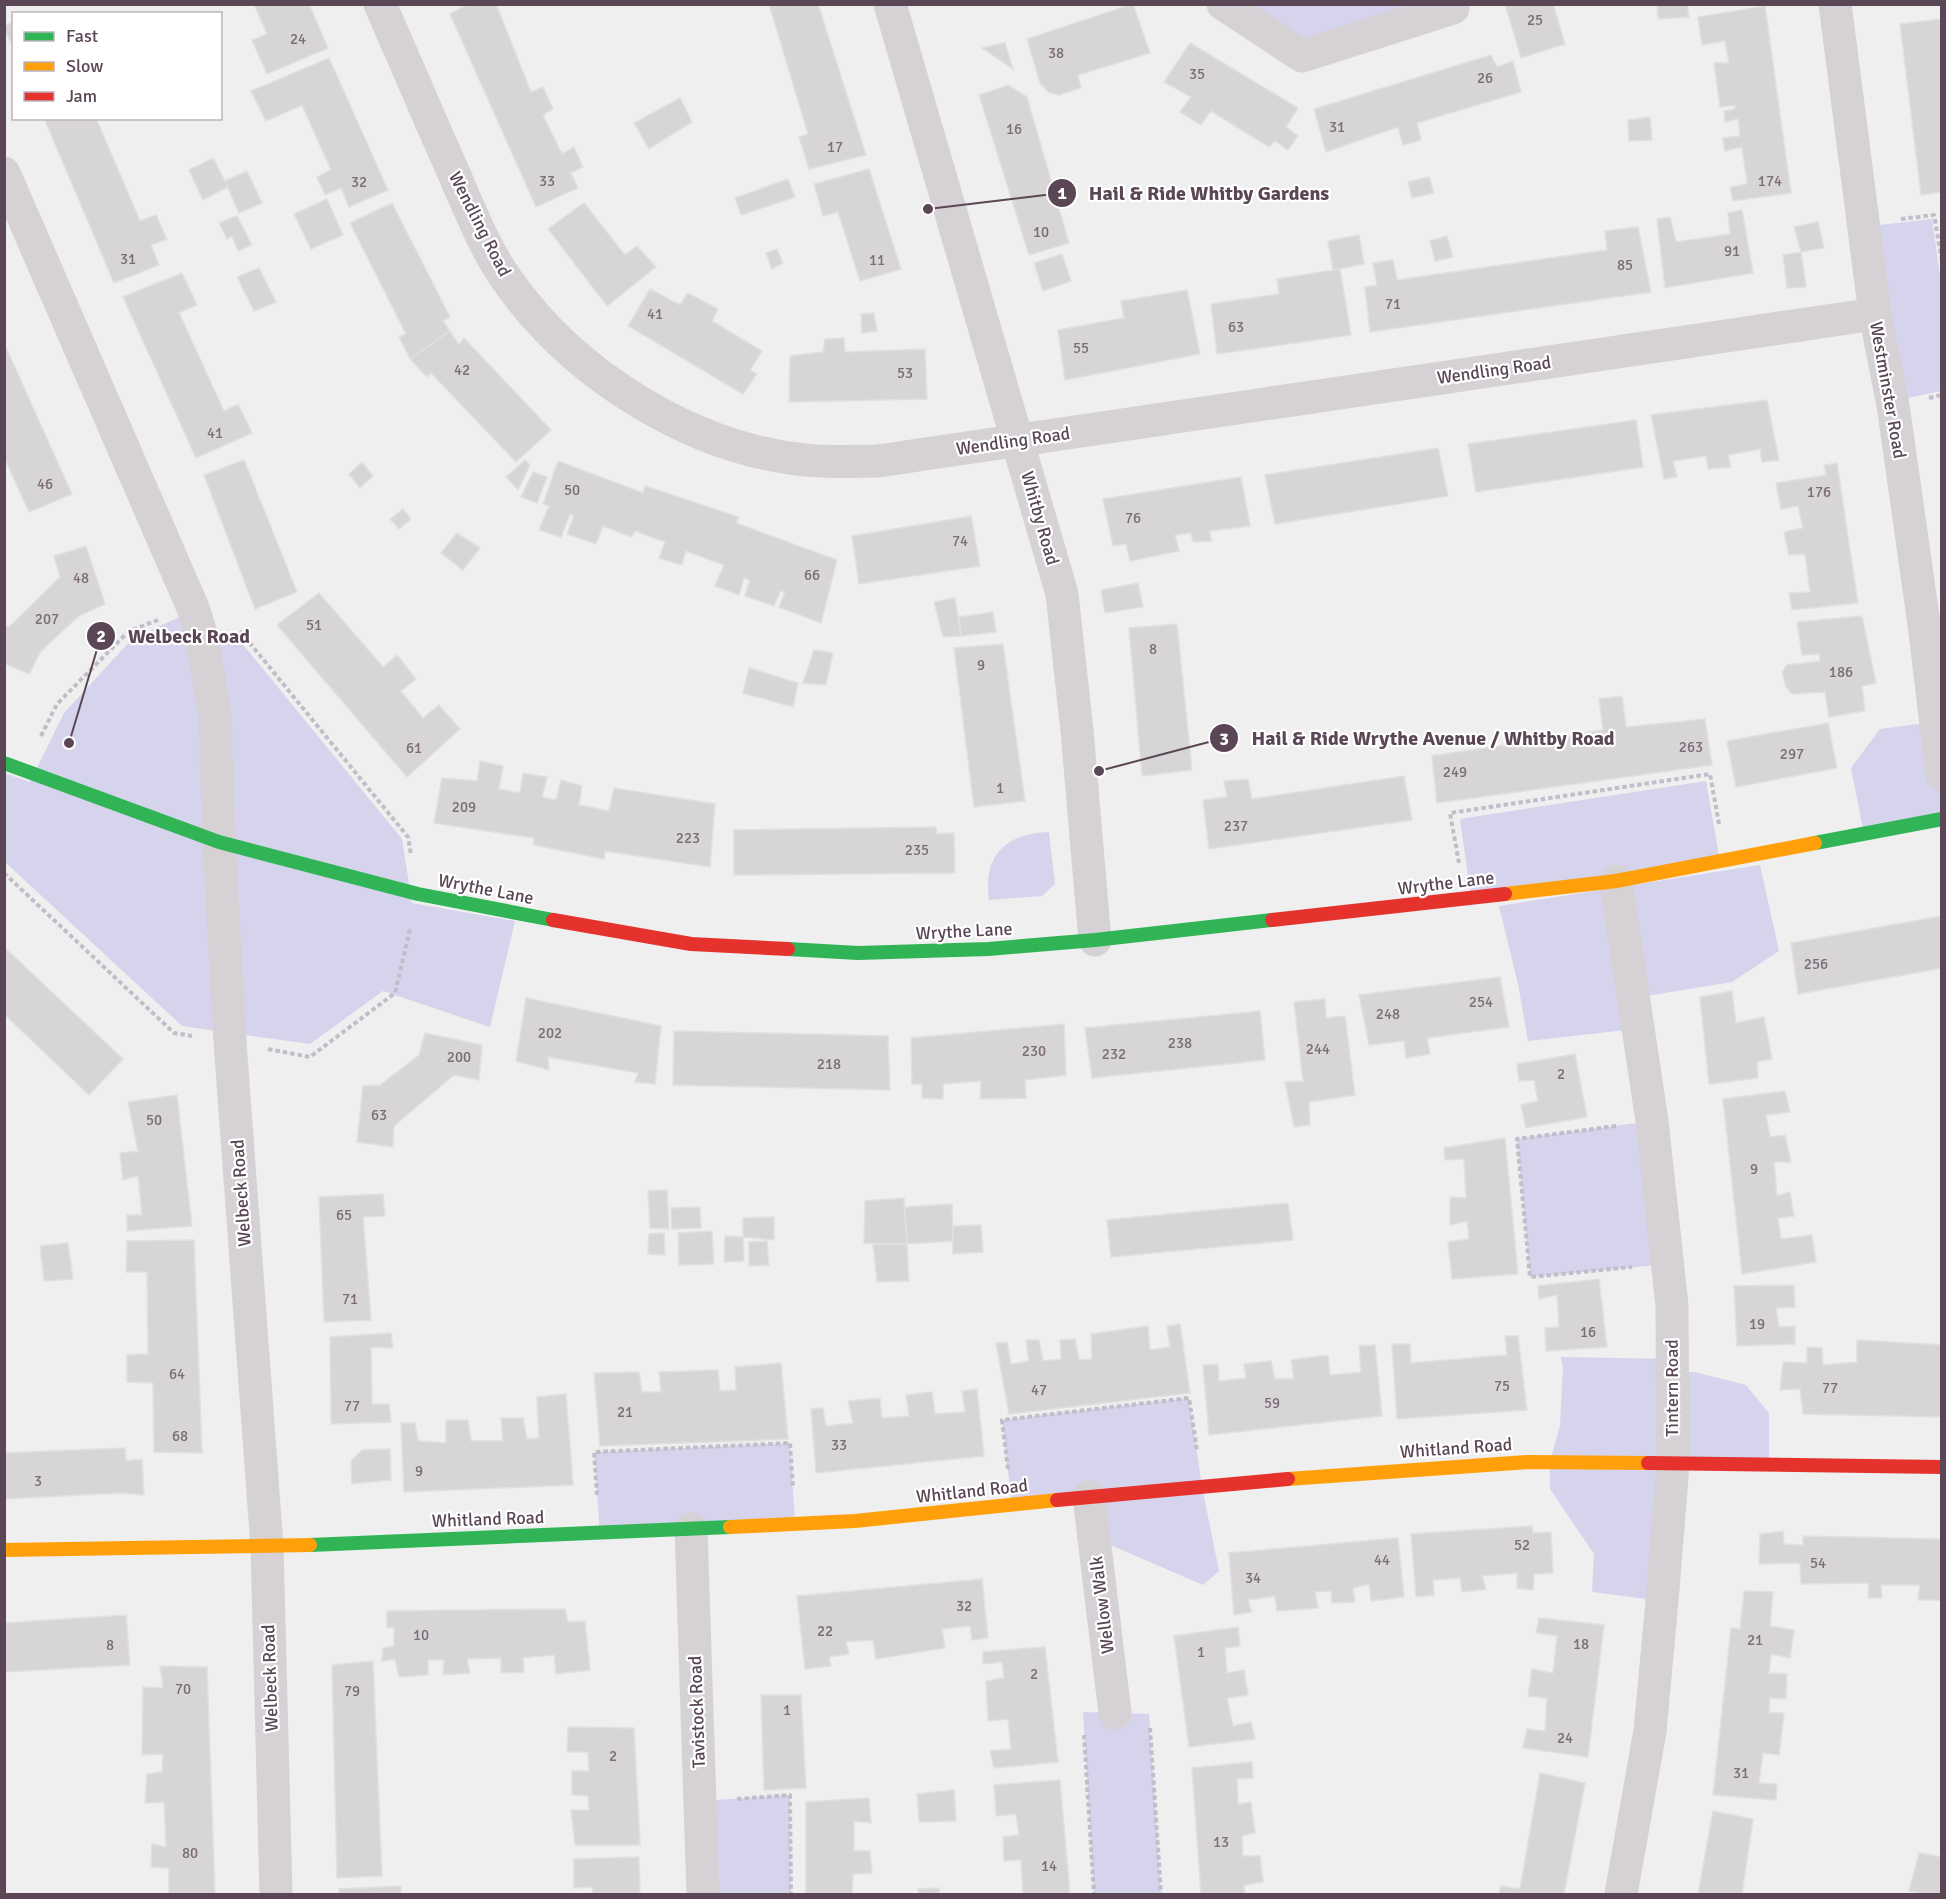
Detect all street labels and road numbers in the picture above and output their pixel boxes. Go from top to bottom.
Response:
street label: Wendling Road [444,168,516,280]
street label: Westminster Road [1865,320,1911,460]
street label: Wendling Road [1436,351,1552,389]
street label: Wendling Road [955,422,1071,460]
street label: Whitby Road [1016,469,1064,567]
street label: Wrythe Lane [1397,866,1495,900]
street label: Wrythe Lane [436,869,536,909]
street label: Wrythe Lane [915,917,1013,945]
street label: Welbeck Road [226,1139,256,1247]
street label: Tintern Road [1661,1339,1683,1437]
street label: Whitland Road [1399,1433,1513,1463]
street label: Whitland Road [915,1474,1029,1508]
street label: Whitland Road [431,1506,545,1532]
street label: Wellow Walk [1085,1555,1119,1655]
street label: Welbeck Road [257,1624,283,1732]
street label: Tavistock Road [684,1655,710,1769]

